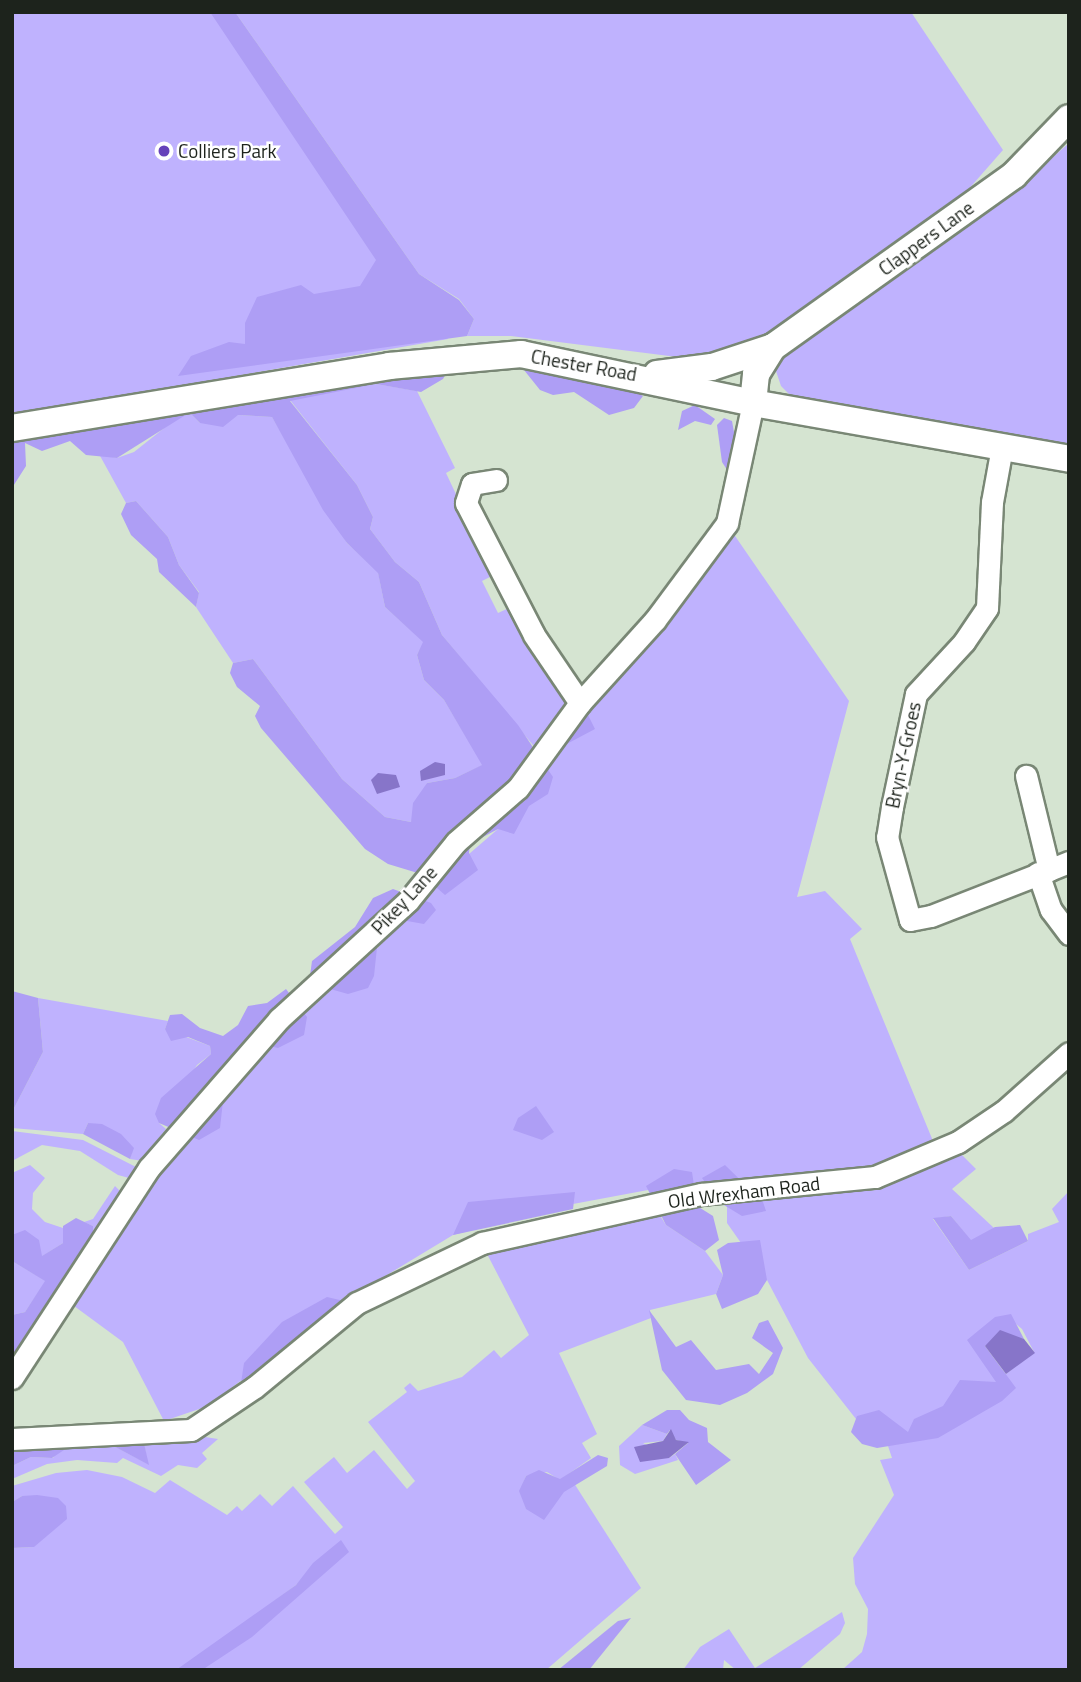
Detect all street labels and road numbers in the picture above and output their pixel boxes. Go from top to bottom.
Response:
street label: Clappers Lane [874,196,978,280]
street label: Chester Road [529,344,639,386]
street label: Bryn-Y-Groes [881,700,925,810]
street label: Pikey Lane [367,861,441,939]
street label: Old Wrexham Road [667,1171,821,1213]

